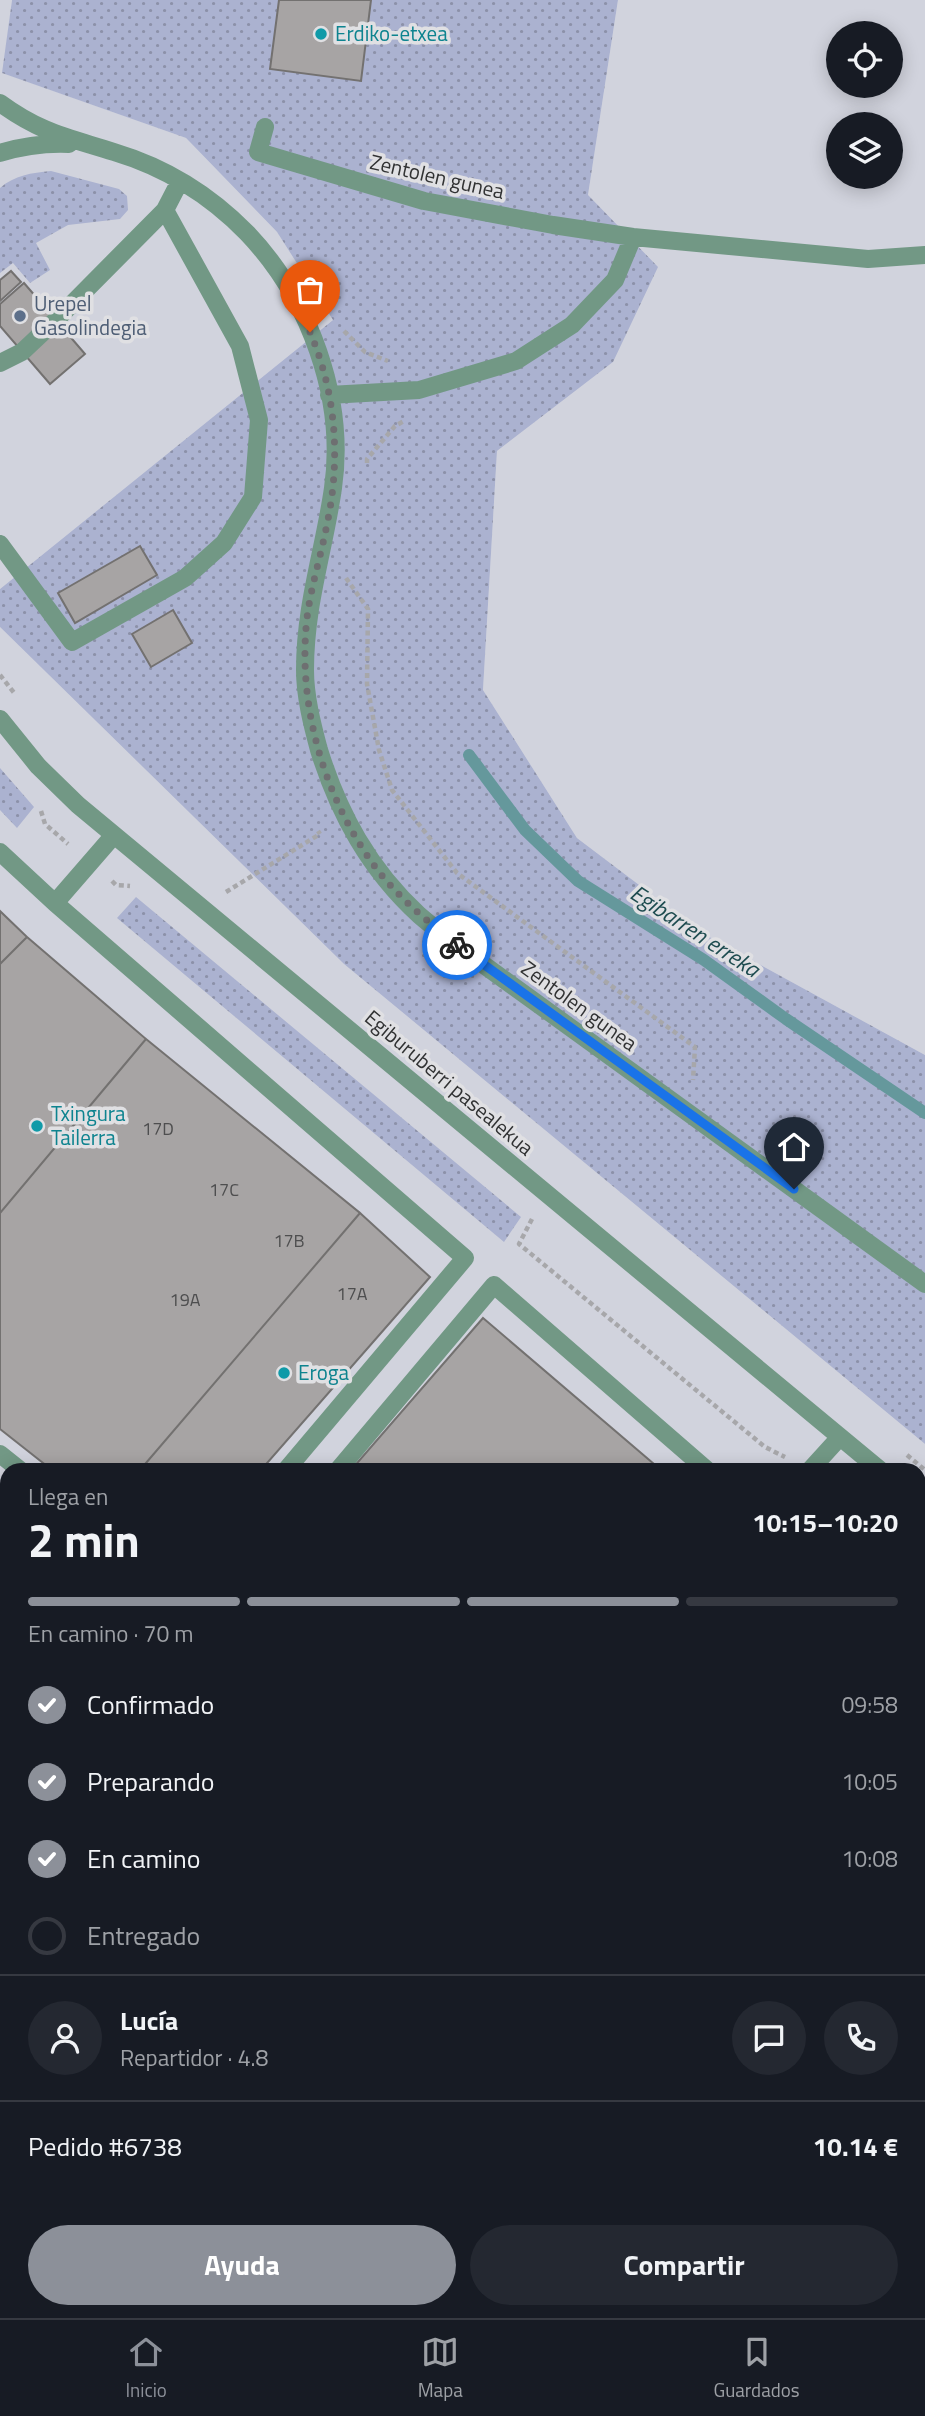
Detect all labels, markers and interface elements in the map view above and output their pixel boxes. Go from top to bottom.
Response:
place label: Erdiko-etxea [335,17,448,49]
map controls [826,21,903,189]
button: locate [826,21,903,98]
marker: Erdiko-etxea [313,26,329,42]
button: layers [826,112,903,189]
street label: Zentolen gunea [367,145,508,207]
pin [280,260,340,332]
icon: bag [291,271,329,309]
place label: Urepel Gasolindegia [34,287,147,343]
marker: Urepel Gasolindegia [12,308,28,324]
water label: Egibarren erreka [624,876,768,986]
courier [422,910,492,980]
icon: bike [438,926,476,964]
street label: Zentolen gunea [515,952,645,1059]
street label: Egiburuberri pasealekua [358,1002,542,1163]
place label: Txingura Tailerra [51,1097,126,1153]
house number: 17D [142,1115,174,1142]
pin [764,1117,824,1189]
marker: Txingura Tailerra [29,1118,45,1134]
icon: home [775,1128,813,1166]
house number: 17C [209,1176,239,1203]
house number: 17B [273,1227,305,1254]
house number: 17A [337,1280,368,1307]
house number: 19A [170,1286,201,1313]
place label: Eroga [298,1356,350,1388]
marker: Eroga [276,1365,292,1381]
text: Llega en [28,1479,108,1514]
text: 10:15–10:20 [752,1503,898,1542]
text: 2 min [28,1505,140,1575]
text: En camino · 70 m [28,1616,194,1651]
text: Confirmado [87,1685,214,1724]
icon: check [28,1686,66,1724]
text: 09:58 [841,1687,898,1722]
text: Preparando [87,1762,214,1801]
icon: check [28,1763,66,1801]
text: 10:05 [841,1764,898,1799]
text: En camino [87,1839,201,1878]
icon: check [28,1840,66,1878]
text: 10:08 [841,1841,898,1876]
text: Entregado [87,1916,200,1955]
button: person [28,2001,102,2075]
text: Lucía [120,2001,178,2040]
button: chat [732,2001,806,2075]
button: phone [824,2001,898,2075]
text: Repartidor · 4.8 [120,2040,268,2075]
text: Pedido #6738 [28,2127,182,2166]
text: 10.14 € [813,2127,898,2166]
button: Ayuda [28,2225,456,2305]
button: Compartir [470,2225,898,2305]
tab: Inicio [125,2333,167,2404]
tab: Mapa [418,2333,463,2404]
tab: Guardados [713,2333,800,2404]

